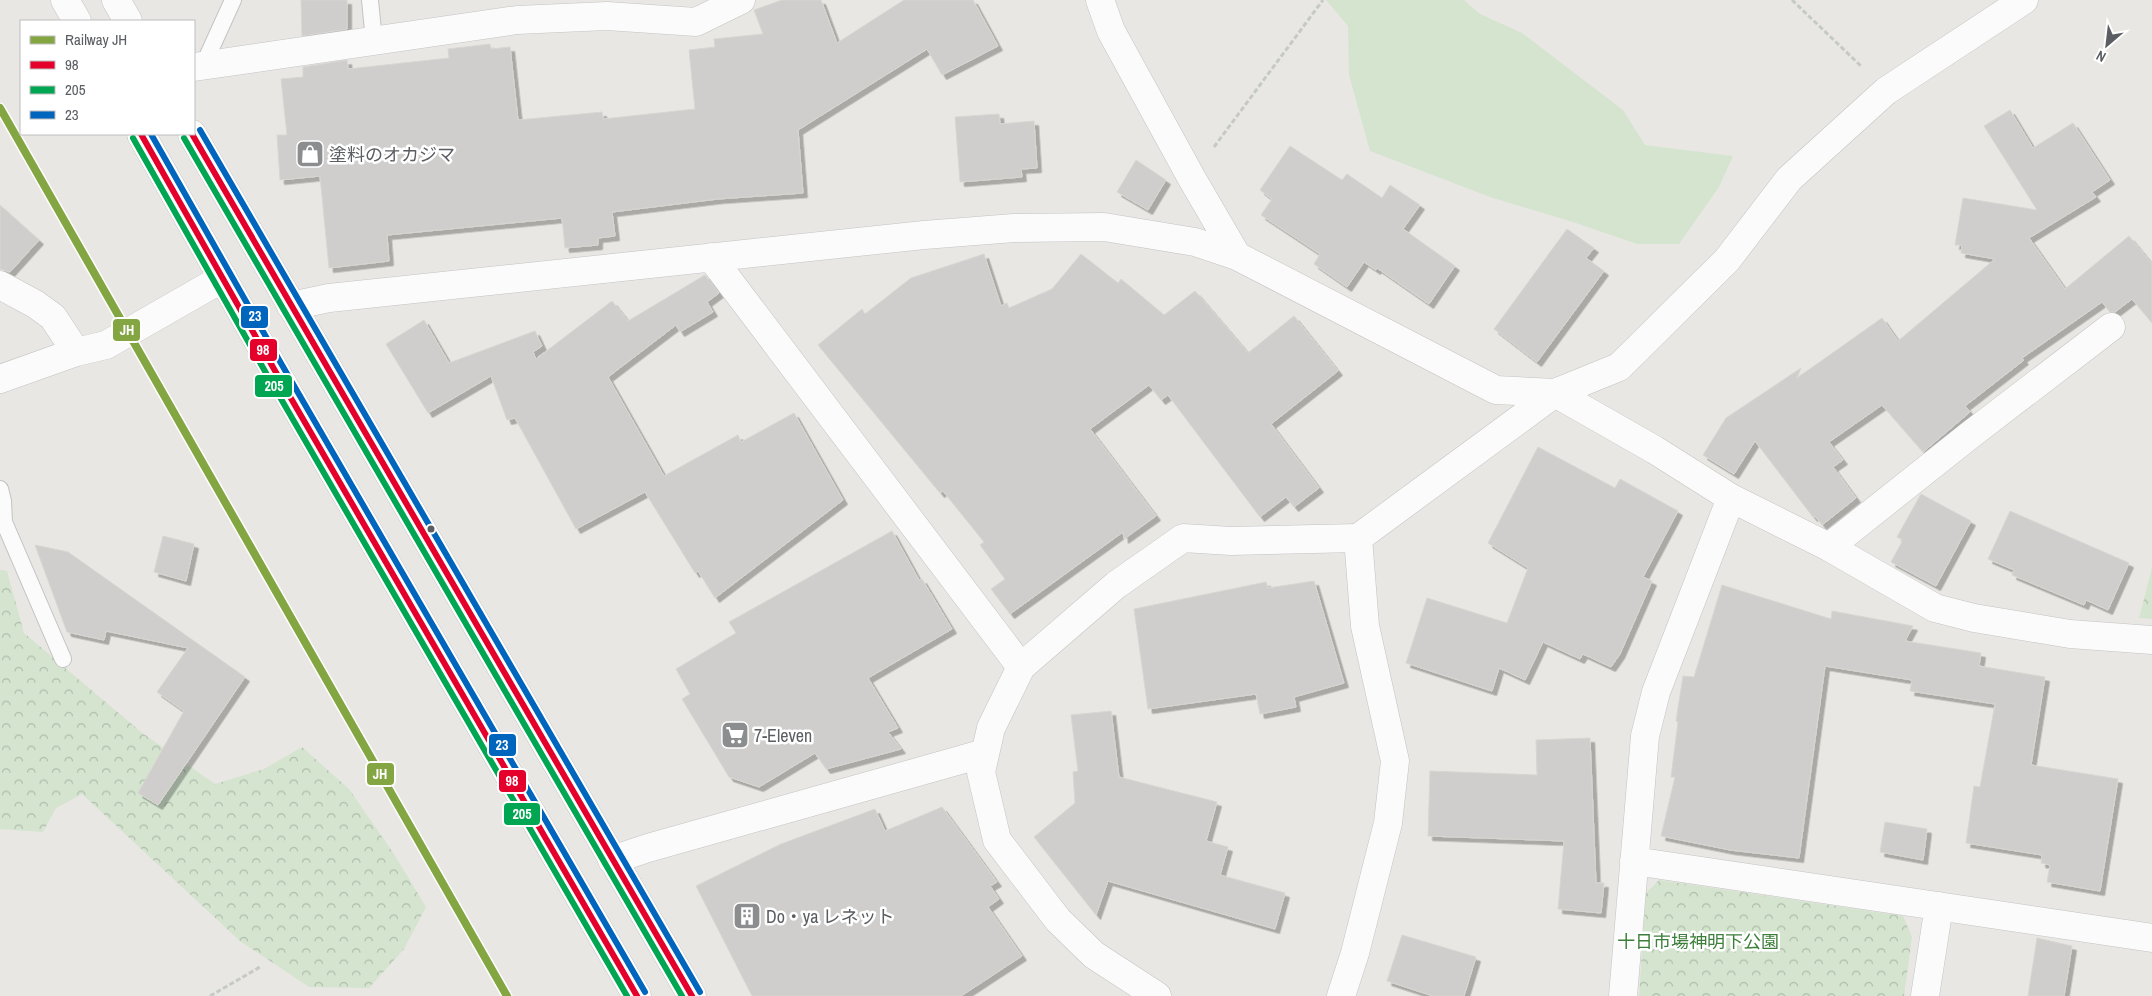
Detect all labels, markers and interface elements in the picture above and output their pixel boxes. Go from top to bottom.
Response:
legend [20,20,195,135]
north arrow [2082,20,2132,70]
text: Railway JH [65,29,127,50]
text: N [2093,47,2109,66]
text: 98 [65,54,79,75]
text: 205 [65,79,86,100]
text: 23 [65,104,79,125]
shop icon: 塗料のオカジマ [295,139,325,169]
place label: 塗料のオカジマ [329,142,455,167]
line badge: 23 [240,305,269,329]
text: 23 [249,307,261,325]
line badge: JH [112,318,141,342]
text: JH [120,321,134,339]
line badge: 98 [249,338,278,362]
text: 98 [257,341,269,359]
line badge: 205 [254,374,293,398]
text: 205 [264,377,284,395]
unlabelled marker [426,524,436,534]
supermarket icon: 7-Eleven [720,720,750,750]
place label: 7-Eleven [754,723,812,748]
line badge: 23 [488,733,517,757]
text: 23 [496,736,508,754]
line badge: JH [366,762,395,786]
text: JH [373,765,387,783]
line badge: 98 [498,769,527,793]
text: 98 [506,772,518,790]
line badge: 205 [503,802,541,826]
text: 205 [512,805,532,823]
building icon: Do・ya レネット [732,901,762,931]
place label: Do・ya レネット [766,904,895,929]
park label: 十日市場神明下公園 [1617,929,1779,954]

